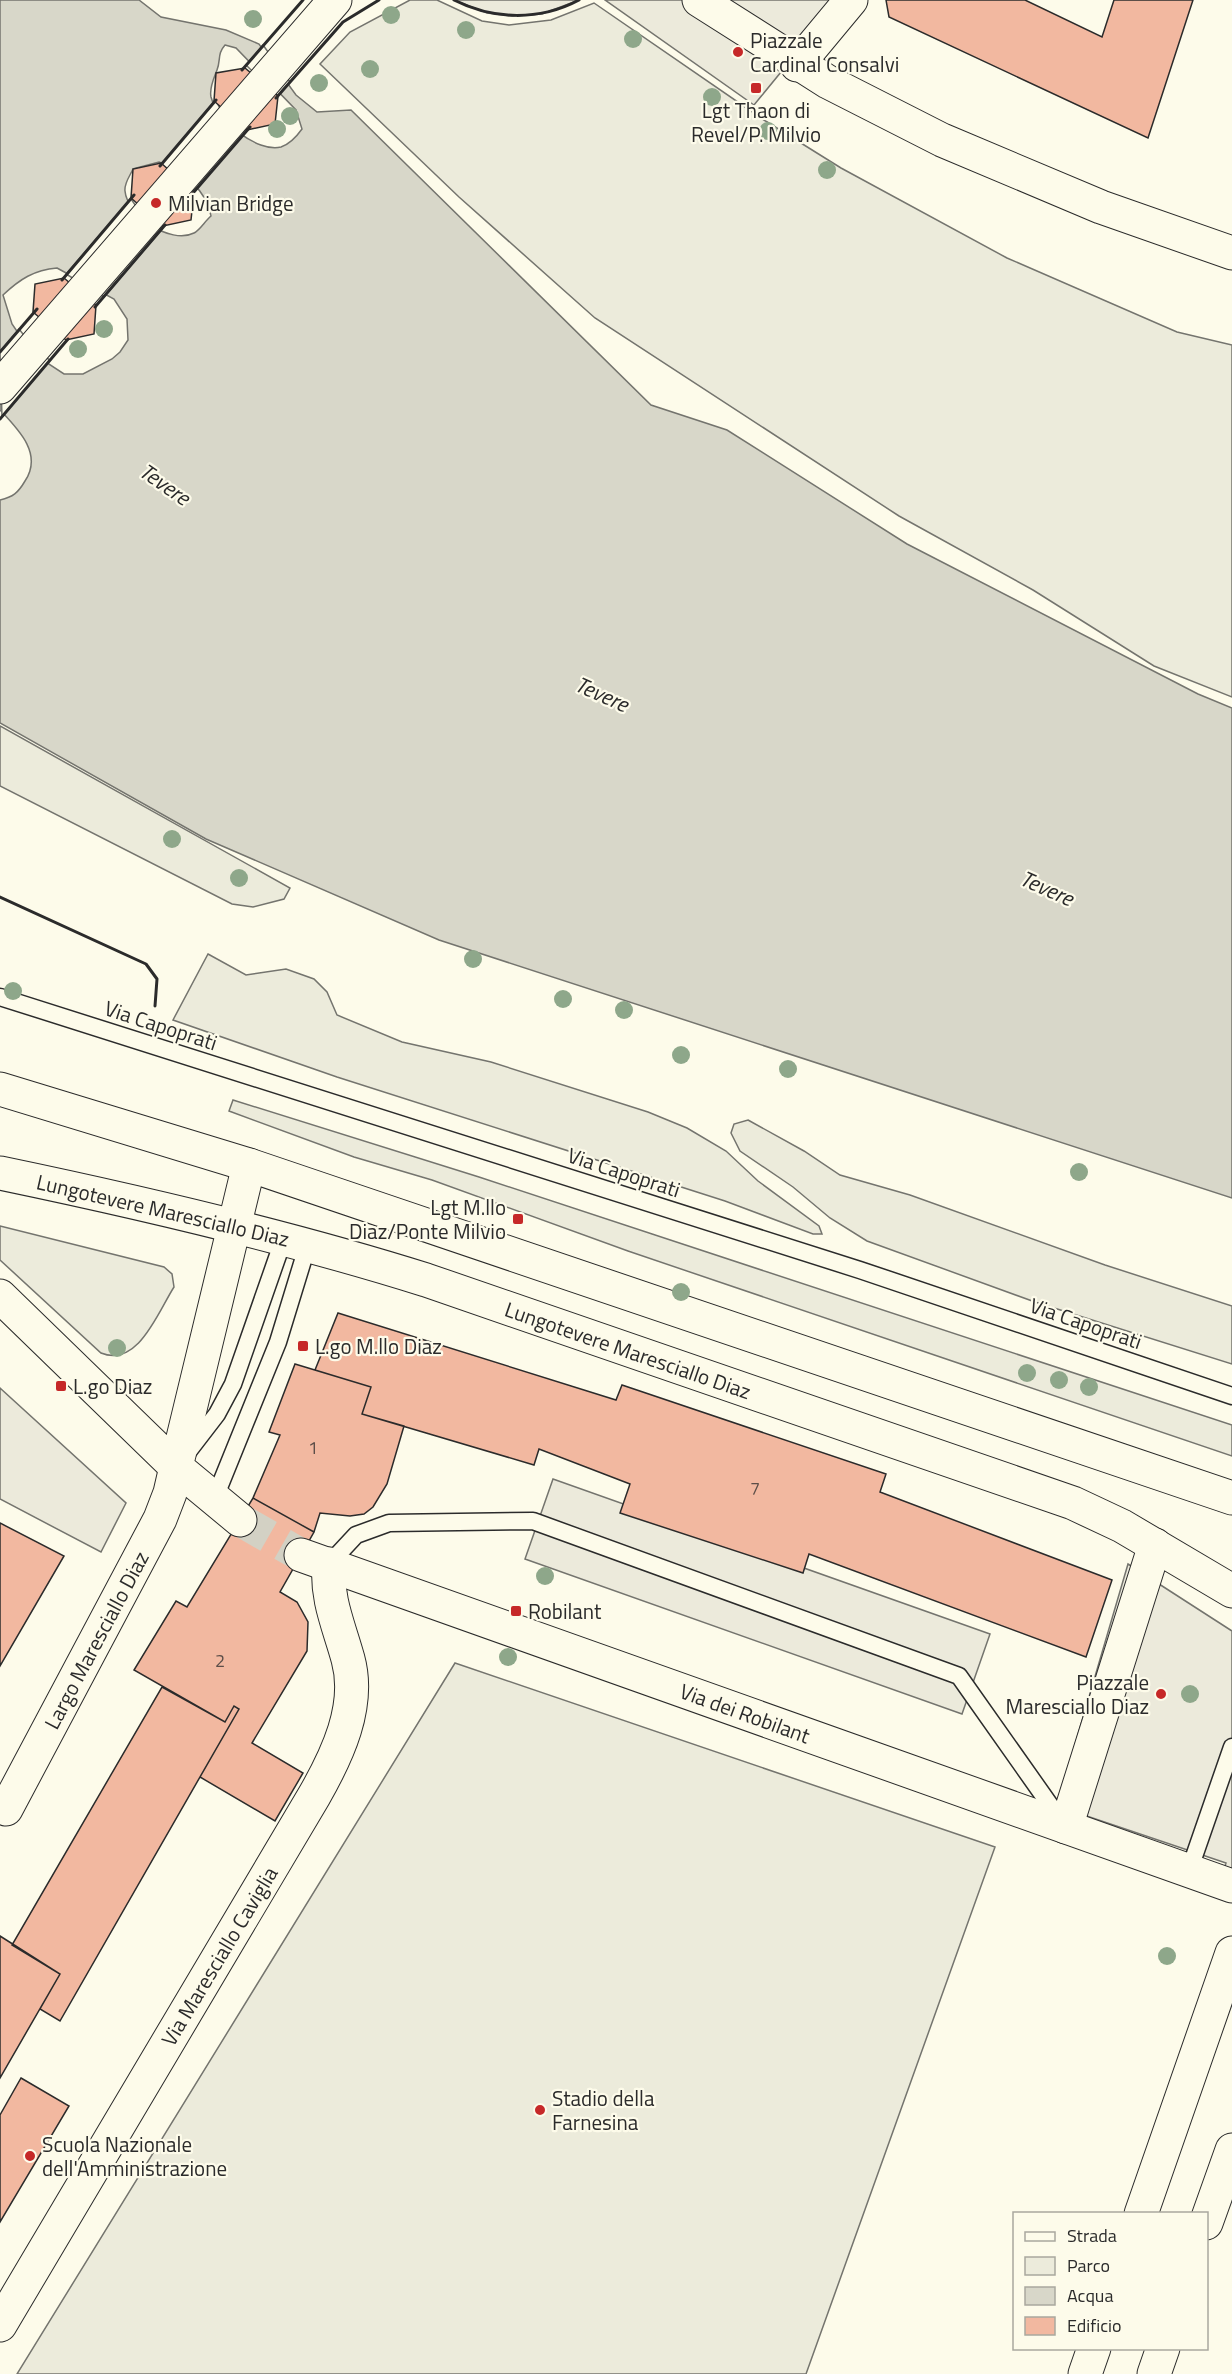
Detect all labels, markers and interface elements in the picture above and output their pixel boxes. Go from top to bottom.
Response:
place label: Piazzale Cardinal Consalvi [750,24,899,80]
marker: Piazzale Cardinal Consalvi [731,45,745,59]
marker: Lgt Thaon di Revel/P. Milvio [749,81,763,95]
place label: Lgt Thaon di Revel/P. Milvio [691,94,821,150]
place label: Milvian Bridge [168,187,294,219]
marker: Milvian Bridge [149,196,163,210]
water label: Tevere [133,454,199,515]
water label: Tevere [570,667,636,722]
water label: Tevere [1015,861,1081,916]
street label: Via Capoprati [100,992,222,1058]
street label: Via Capoprati [563,1139,685,1205]
street label: Lungotevere Maresciallo Diaz [34,1165,292,1255]
place label: Lgt M.llo Diaz/Ponte Milvio [349,1191,506,1247]
marker: Lgt M.llo Diaz/Ponte Milvio [511,1212,525,1226]
street label: Via Capoprati [1026,1289,1146,1357]
street label: Lungotevere Maresciallo Diaz [501,1293,755,1407]
place label: L.go M.llo Diaz [315,1330,442,1362]
marker: L.go M.llo Diaz [296,1339,310,1353]
place label: L.go Diaz [73,1370,152,1402]
marker: L.go Diaz [54,1379,68,1393]
house number: 1 [308,1434,318,1461]
house number: 7 [750,1475,760,1502]
street label: Largo Maresciallo Diaz [35,1545,157,1735]
place label: Robilant [528,1595,602,1627]
marker: Robilant [509,1604,523,1618]
house number: 2 [215,1647,225,1674]
place label: Piazzale Maresciallo Diaz [1006,1666,1149,1722]
street label: Via dei Robilant [675,1675,815,1752]
marker: Piazzale Maresciallo Diaz [1154,1687,1168,1701]
street label: Via Maresciallo Caviglia [153,1860,286,2052]
place label: Stadio della Farnesina [552,2082,655,2138]
marker: Stadio della Farnesina [533,2103,547,2117]
place label: Scuola Nazionale dell'Amministrazione [42,2128,227,2184]
marker: Scuola Nazionale dell'Amministrazione [23,2149,37,2163]
legend [1013,2212,1208,2350]
text: Strada [1067,2222,1117,2249]
text: Parco [1067,2252,1110,2279]
text: Acqua [1067,2282,1113,2309]
text: Edificio [1067,2312,1121,2339]

